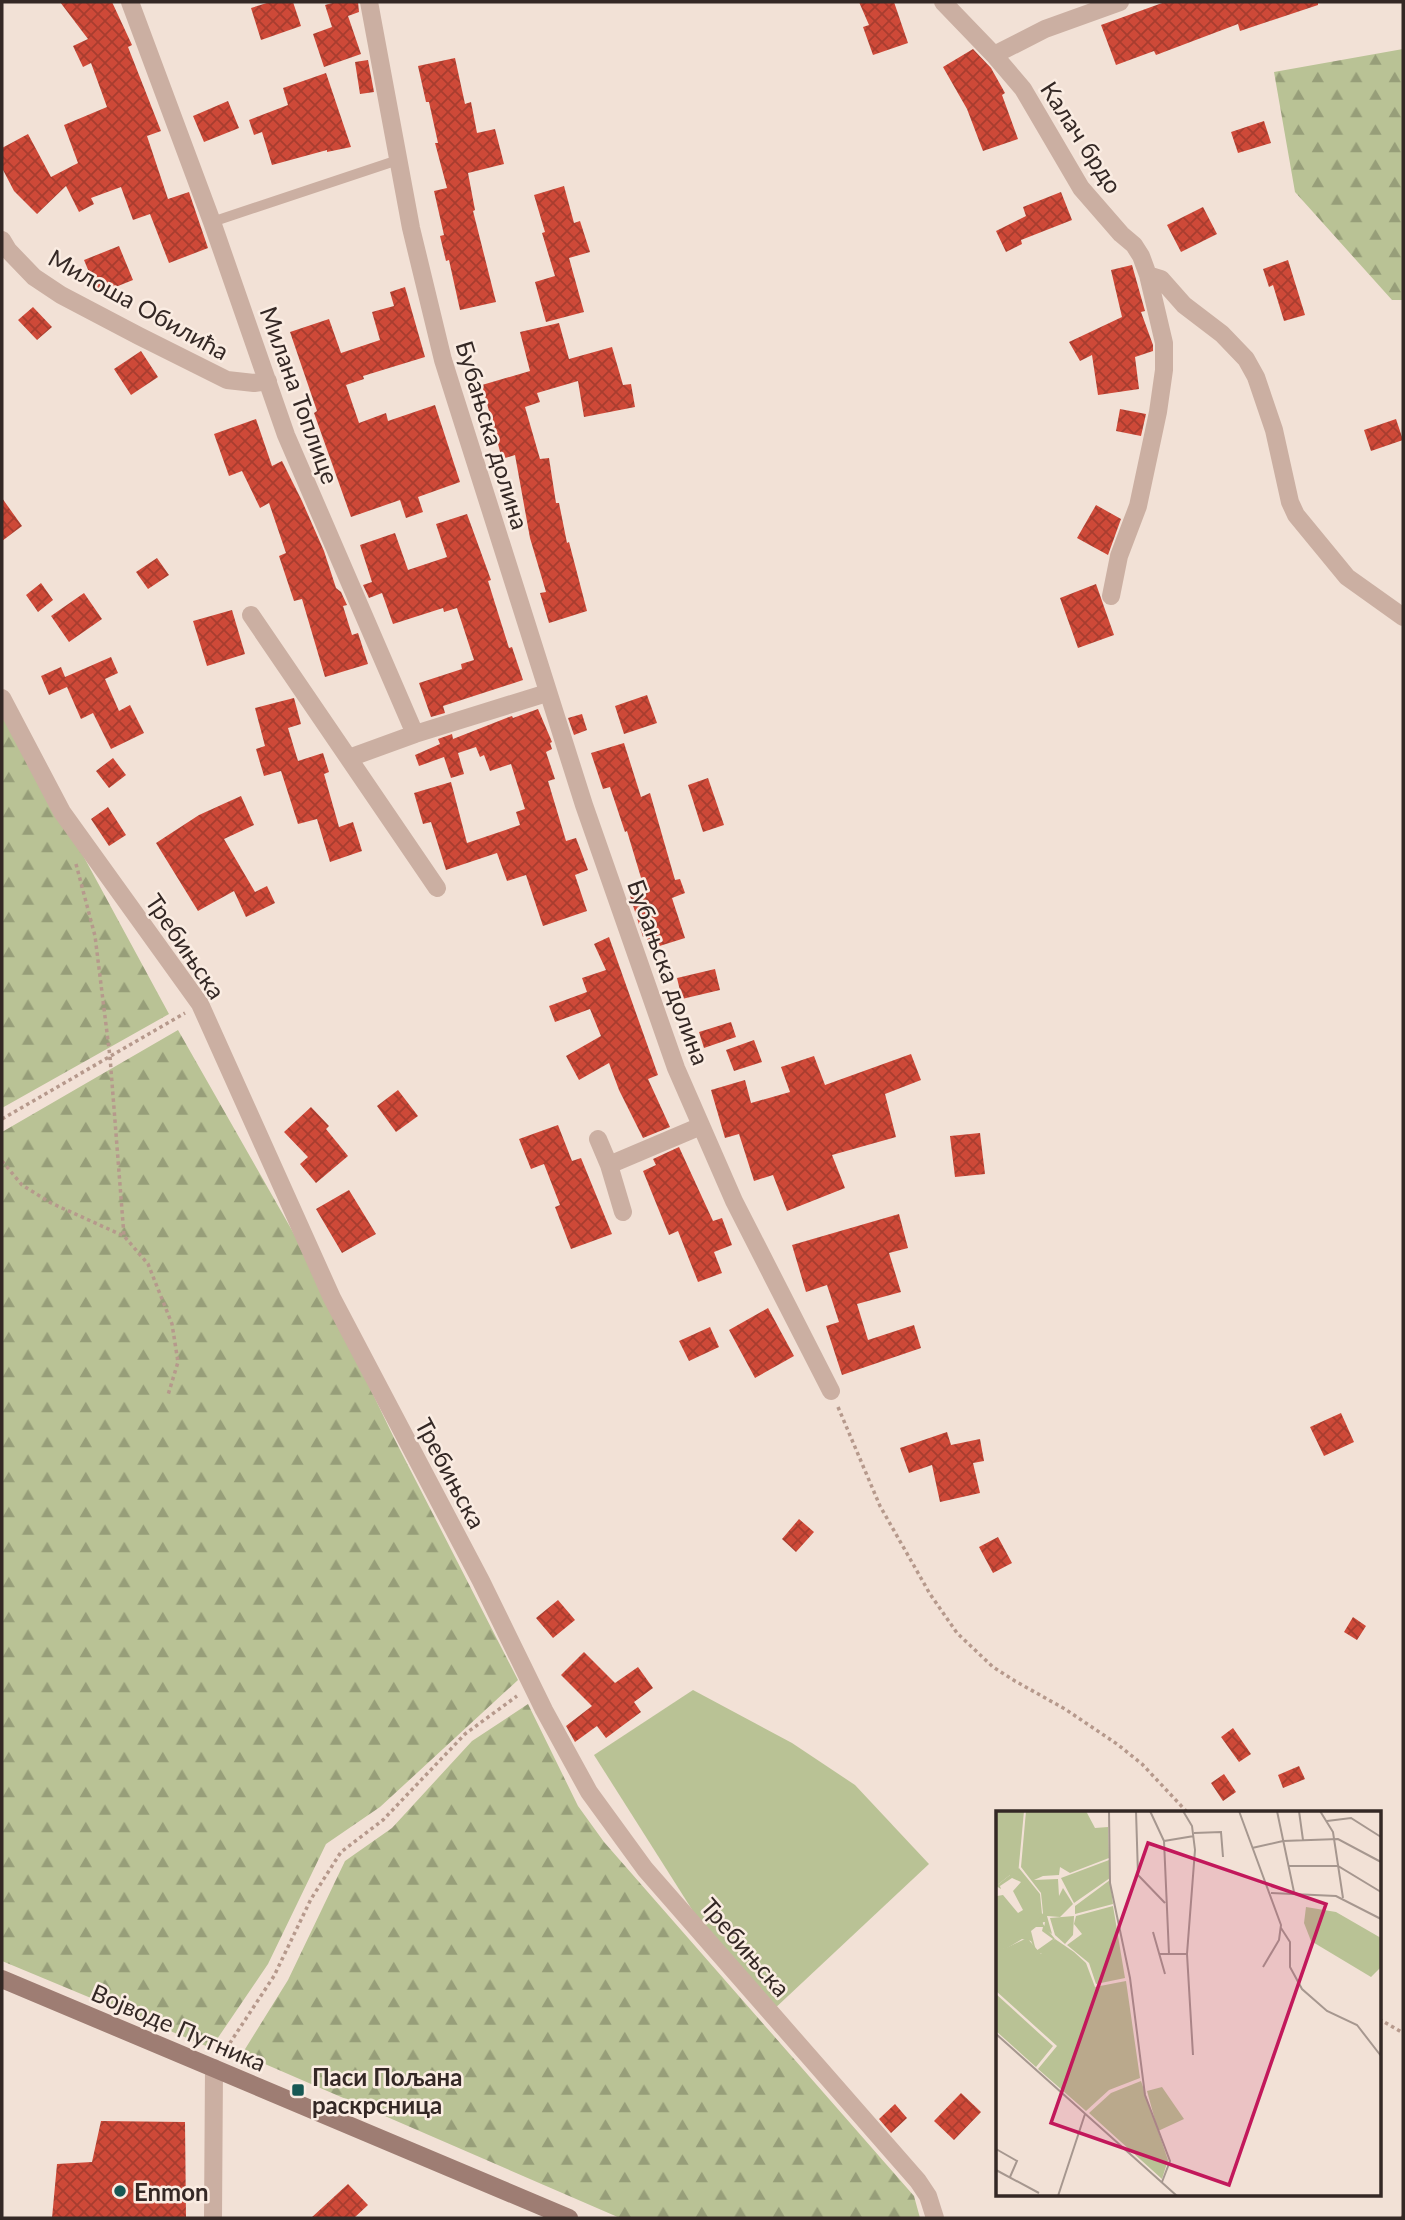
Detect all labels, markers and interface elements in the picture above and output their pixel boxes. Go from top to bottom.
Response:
street label: Калач брдо [1035,76,1129,198]
street label: Милоша Обилића [44,242,234,366]
street label: Милана Топлице [254,302,346,488]
street label: Бубањска долина [451,337,535,533]
street label: Бубањска долина [622,875,716,1069]
street label: Требињска [140,888,232,1004]
street label: Требињска [410,1413,492,1533]
inset map [996,1811,1380,2196]
street label: Требињска [695,1892,797,2002]
street label: Војводе Путника [87,1977,271,2077]
place label: Паси Пољана раскрсница [312,2062,462,2119]
marker: Паси Пољана раскрсница [290,2082,306,2098]
place label: Enmon [134,2177,209,2206]
marker: Enmon [112,2183,128,2199]

